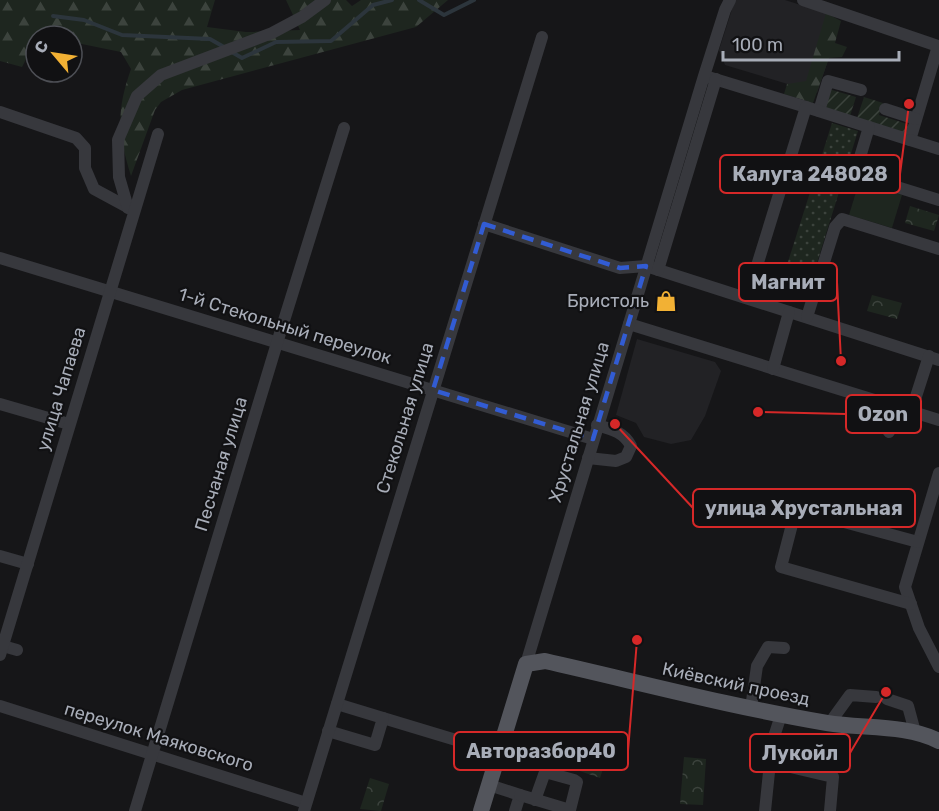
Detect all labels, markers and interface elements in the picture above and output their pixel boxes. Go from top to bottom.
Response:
north arrow [24,24,84,84]
scale bar [723,24,898,62]
text: 100 m [732,34,783,56]
text: С [30,37,52,56]
callout: Калуга 248028 [720,155,900,193]
text: Калуга 248028 [732,162,888,186]
callout: Магнит [739,263,837,301]
text: Магнит [751,270,825,294]
street label: 1-й Стекольный переулок [176,283,395,369]
shop icon: Бристоль [654,289,678,313]
place label: Бристоль [567,290,649,312]
street label: улица Чапаева [32,324,90,454]
street label: Хрустальная улица [544,339,614,505]
street label: Стекольная улица [372,340,438,496]
street label: Песчаная улица [190,394,252,534]
callout: Ozon [846,395,921,433]
text: Ozon [858,402,908,426]
callout: улица Хрустальная [693,489,915,527]
text: улица Хрустальная [705,496,903,520]
street label: Киёвский проезд [660,658,812,710]
street label: переулок Маяковского [62,698,256,776]
callout: Авторазбор40 [454,732,628,770]
callout: Лукойл [750,734,850,772]
text: Авторазбор40 [466,739,616,763]
text: Лукойл [762,741,838,765]

